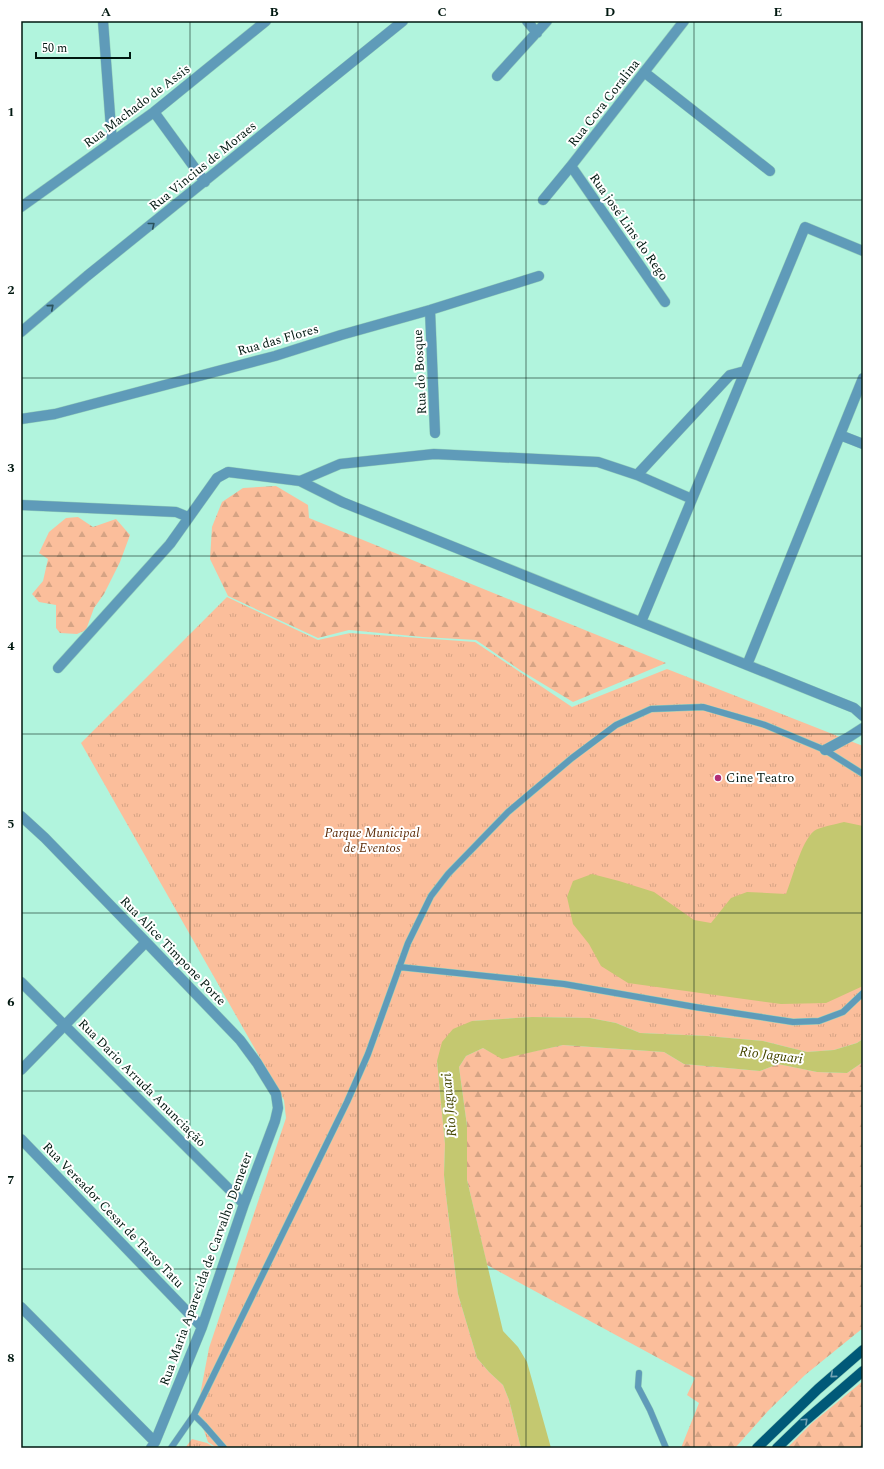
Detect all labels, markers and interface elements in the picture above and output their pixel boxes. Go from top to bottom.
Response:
text: A [101,2,111,22]
text: B [269,2,279,22]
text: C [437,2,447,22]
text: D [605,2,615,22]
text: E [774,2,783,22]
scale bar [36,34,130,60]
text: 50 m [42,39,67,58]
street label: Rua Cora Coralina [563,54,645,151]
street label: Rua Machado de Assis [79,59,195,153]
text: 1 [7,102,15,122]
street label: Rua Vincius de Moraes [145,116,261,216]
street label: Rua josé Lins do Rego [584,169,674,285]
one-way arrow [147,222,154,229]
text: 2 [7,280,15,300]
one-way arrow [46,304,53,311]
street label: Rua das Flores [235,319,321,361]
street label: Rua do Bosque [408,329,432,415]
text: 3 [7,458,15,478]
text: 4 [7,636,15,656]
place label: Cine Teatro [726,768,794,788]
marker: Cine Teatro [713,773,723,783]
text: 5 [7,814,15,834]
park label: Parque Municipal de Eventos [324,823,420,858]
street label: Rua Alice Timpone Porte [115,892,231,1010]
text: 6 [7,992,15,1012]
street label: Rua Dario Arruda Anunciação [73,1014,211,1152]
water label: Rio Jaguari [738,1041,804,1069]
water label: Rio Jaguari [436,1072,462,1138]
street label: Rua Vereador Cesar de Tarso Tatu [38,1137,188,1293]
street label: Rua Maria Aparecida de Carvalho Demeter [154,1149,258,1389]
text: 7 [7,1170,15,1190]
text: 8 [7,1348,15,1368]
one-way arrow [831,1371,838,1378]
one-way arrow [800,1418,808,1426]

